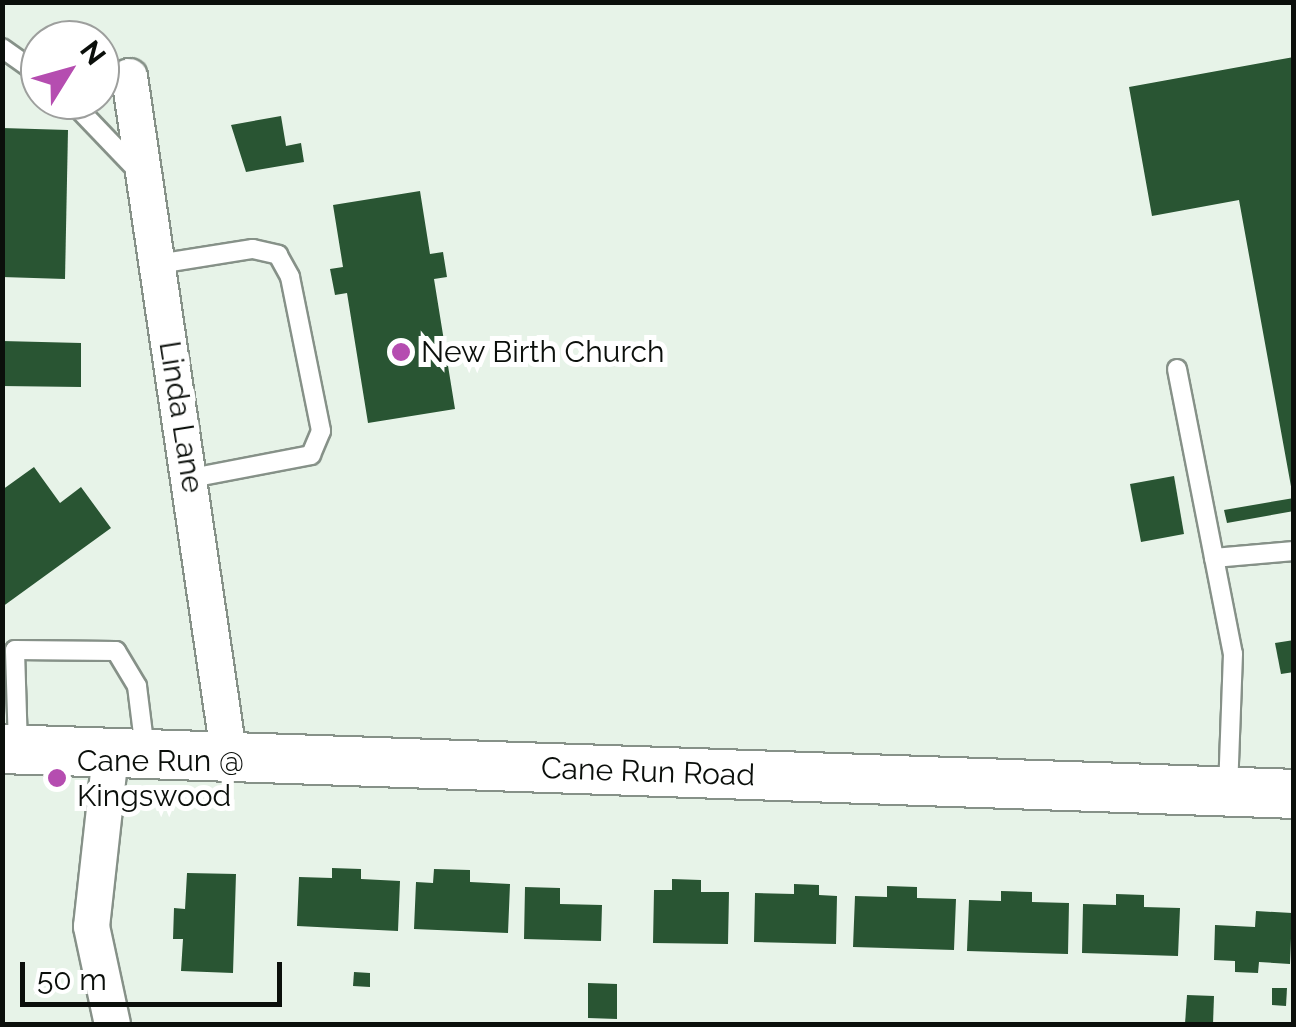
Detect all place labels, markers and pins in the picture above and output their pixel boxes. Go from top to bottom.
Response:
place label: New Birth Church [421,334,665,370]
marker: New Birth Church [390,341,412,363]
place label: Cane Run @ Kingswood [77,743,244,814]
marker: Cane Run @ Kingswood [46,767,68,789]

